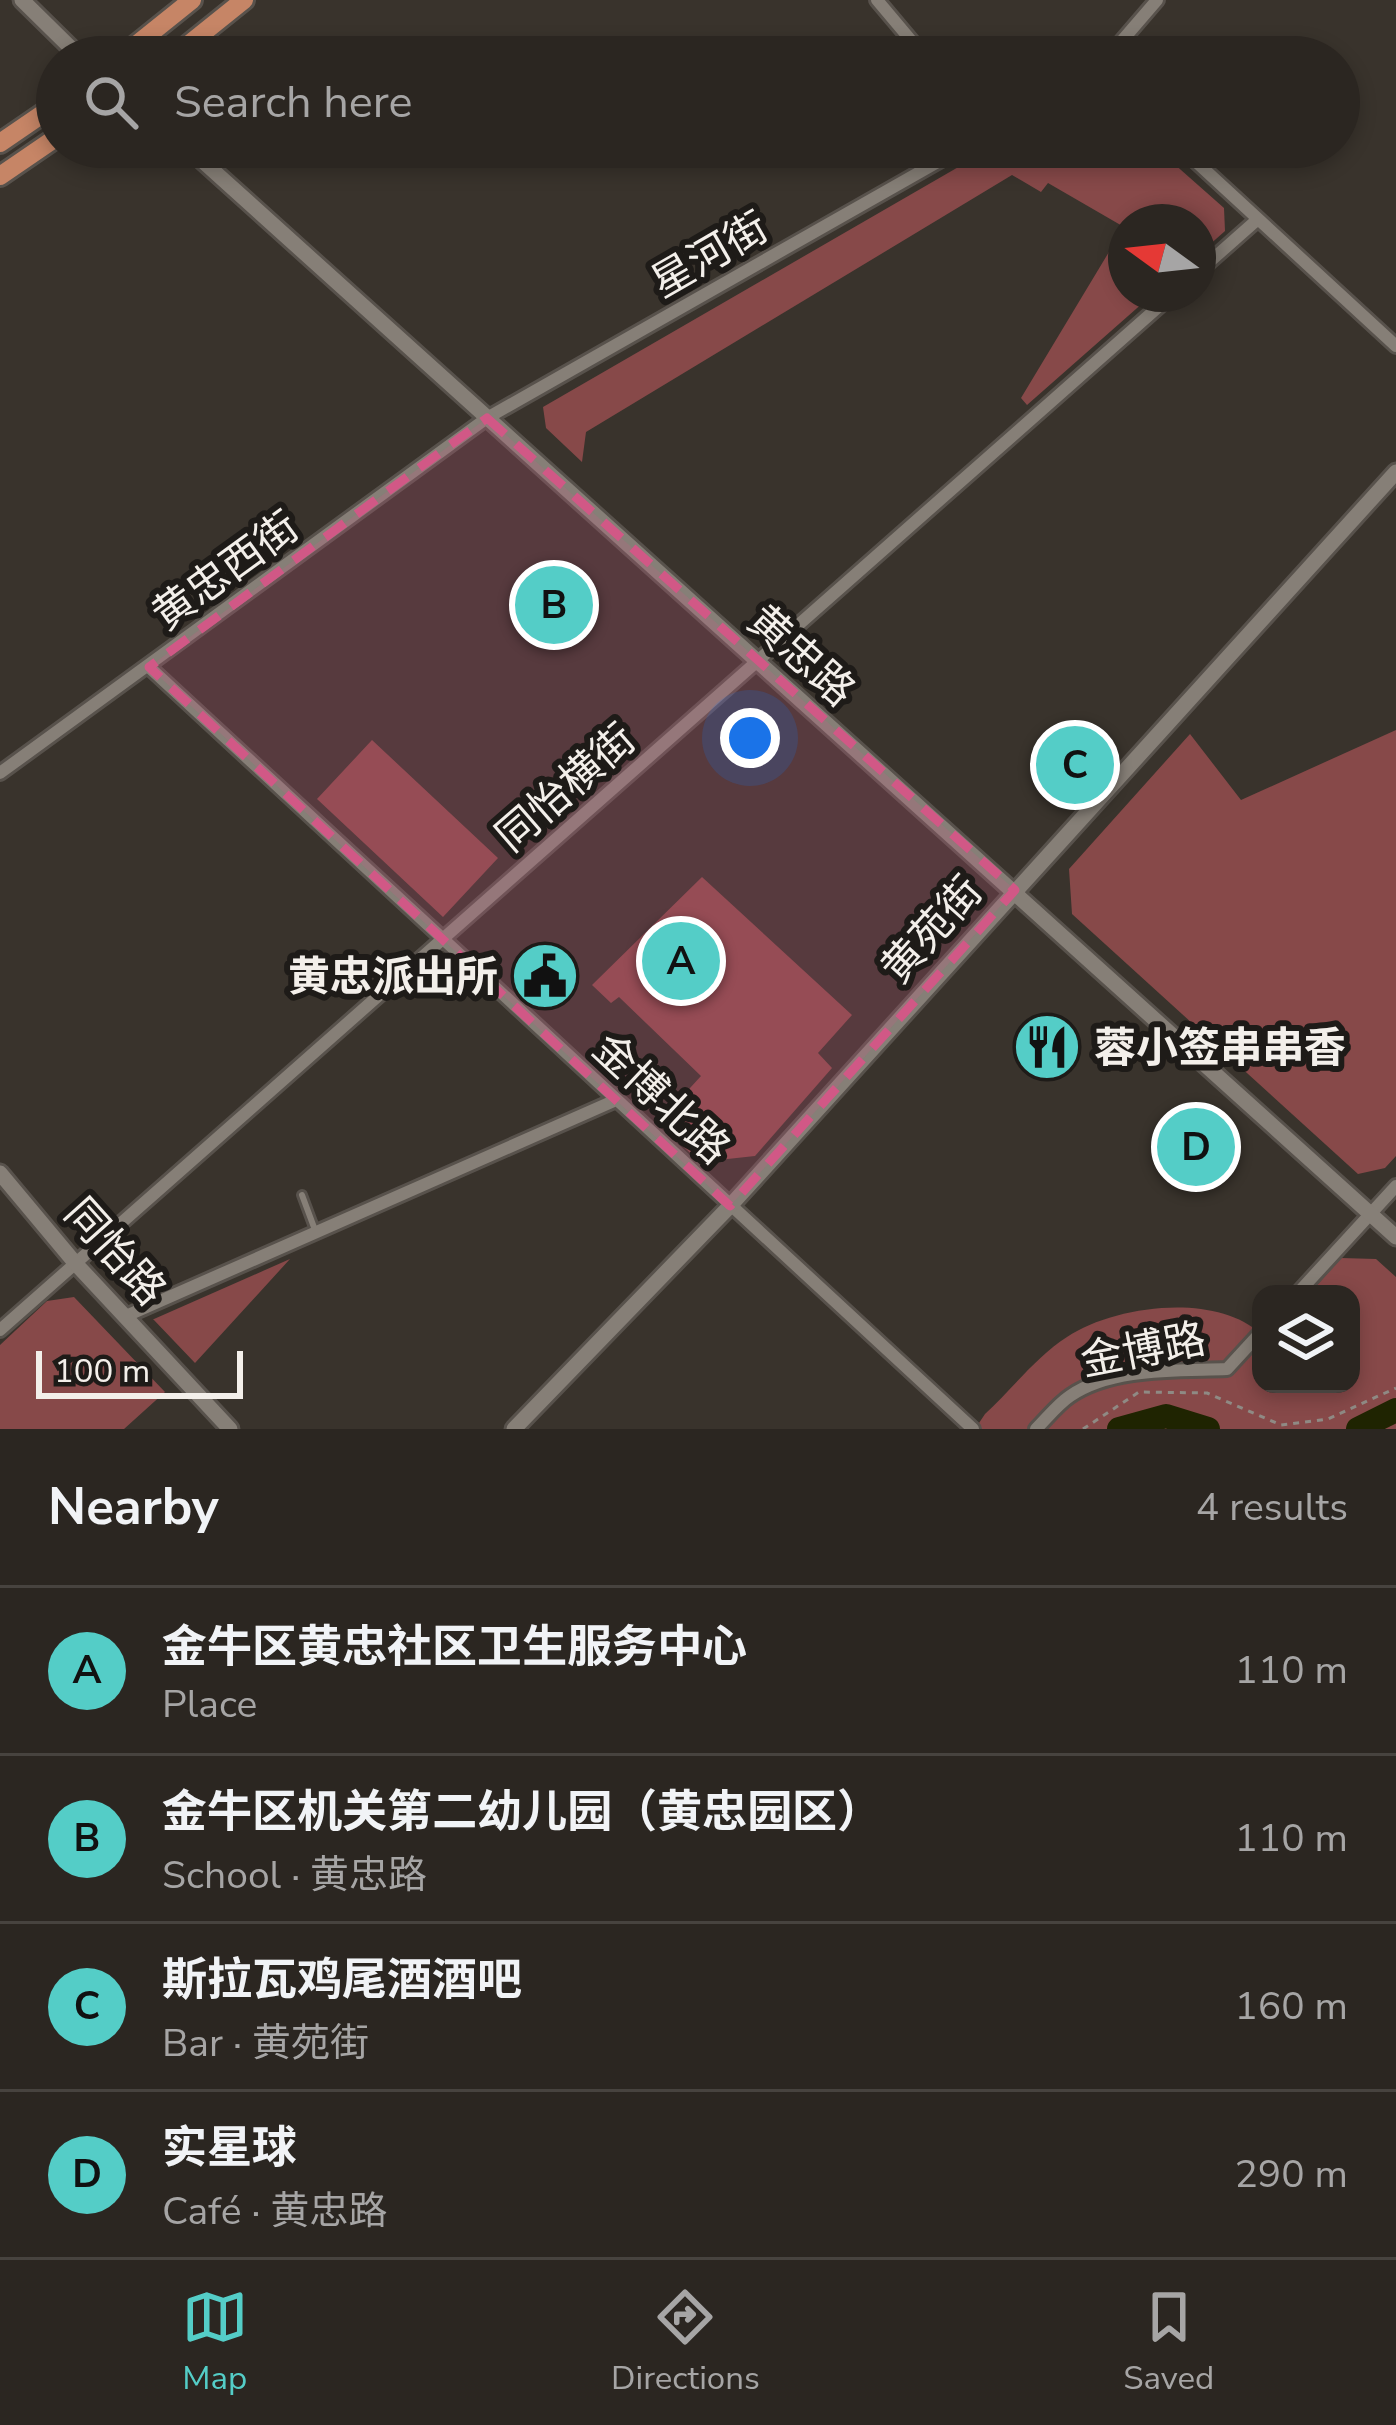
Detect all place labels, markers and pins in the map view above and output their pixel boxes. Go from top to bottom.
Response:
pin: B [515,560,593,650]
pin: C [1036,720,1114,810]
pin: A [642,916,720,1006]
public building icon: 黄忠派出所 [510,941,580,1011]
place label: 黄忠派出所 [288,949,498,1006]
restaurant icon: 蓉小签串串香 [1012,1012,1082,1082]
place label: 蓉小签串串香 [1094,1020,1346,1077]
pin: D [1157,1102,1235,1192]

